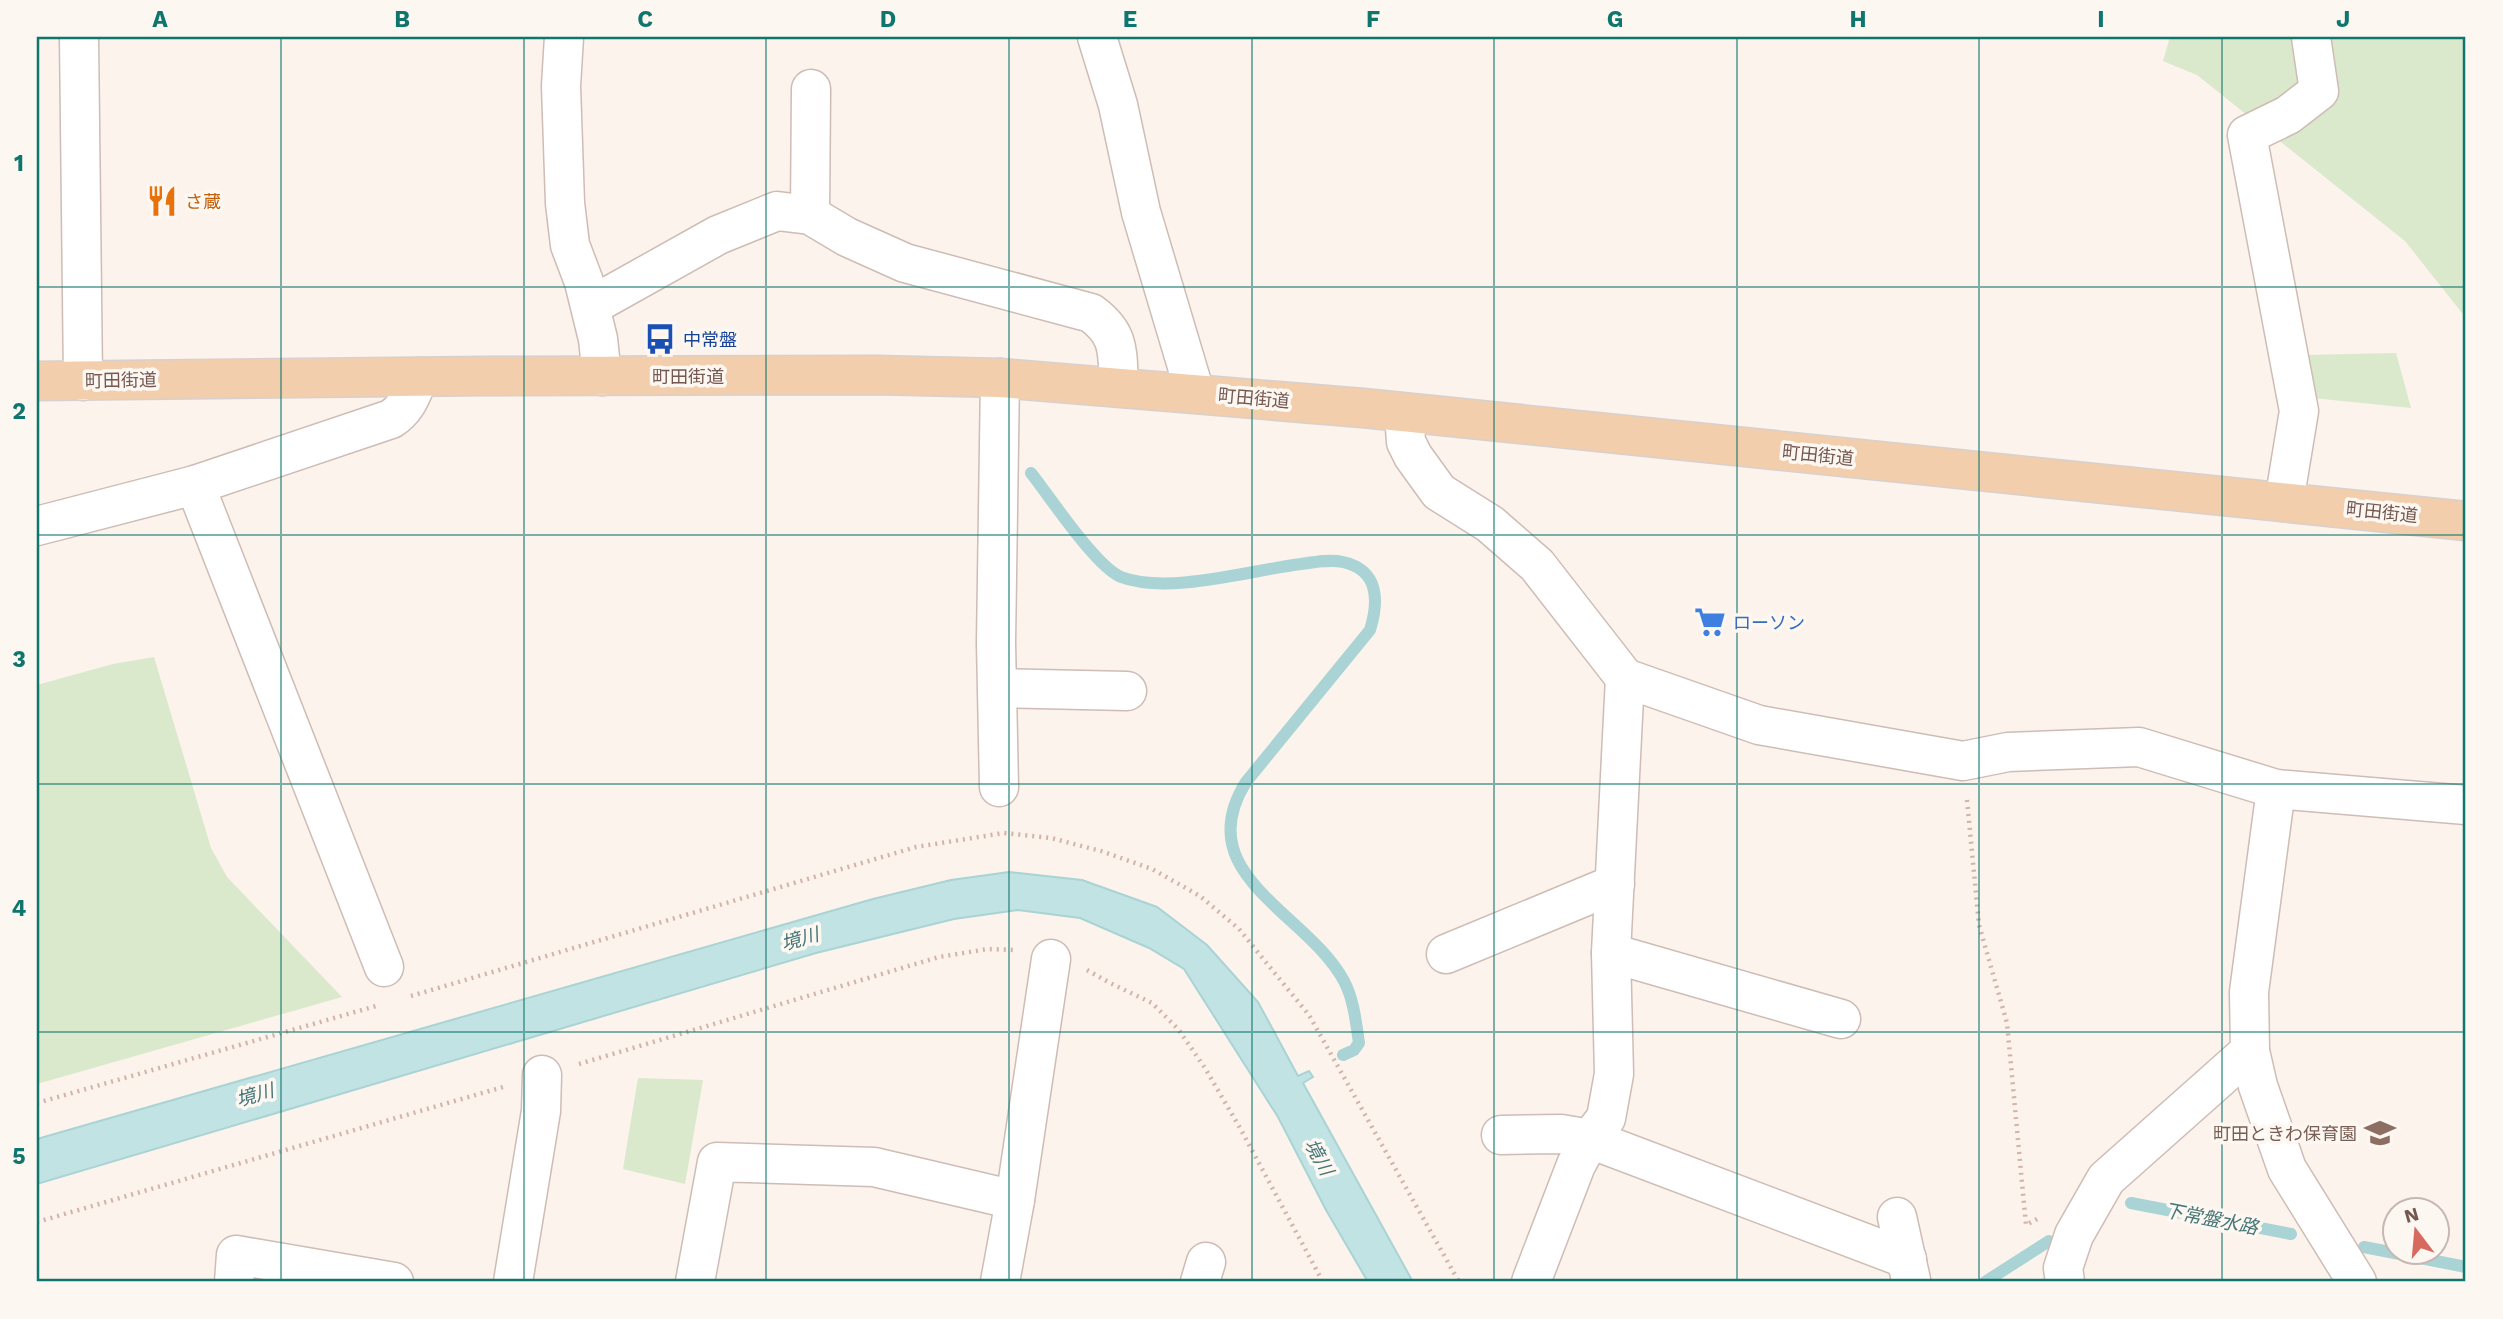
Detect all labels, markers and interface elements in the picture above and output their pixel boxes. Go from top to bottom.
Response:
text: A [152,6,168,33]
text: B [394,6,410,33]
text: C [637,6,653,33]
text: D [880,6,896,33]
text: E [1123,6,1137,33]
text: F [1366,6,1380,33]
text: G [1607,6,1623,33]
text: H [1849,6,1867,33]
text: I [2097,6,2105,33]
text: J [2336,6,2350,33]
text: 1 [14,150,24,177]
restaurant icon: さ蔵 [145,184,179,218]
place label: さ蔵 [185,191,221,212]
bus stop icon: 中常盤 [643,322,677,356]
place label: 中常盤 [683,329,737,350]
street label: 町田街道 [652,366,724,387]
street label: 町田街道 [85,369,157,391]
street label: 町田街道 [1217,384,1291,412]
text: 2 [12,398,26,425]
street label: 町田街道 [1781,441,1855,469]
street label: 町田街道 [2345,498,2419,526]
supermarket icon: ローソン [1693,605,1727,639]
place label: ローソン [1733,612,1805,633]
text: 3 [12,646,26,673]
text: 4 [12,895,27,922]
water label: 境川 [779,922,823,955]
water label: 境川 [234,1078,278,1111]
school or university icon: 町田ときわ保育園 [2363,1116,2397,1150]
place label: 町田ときわ保育園 [2213,1123,2357,1144]
water label: 境川 [1300,1135,1339,1181]
text: 5 [12,1143,26,1170]
north arrow [2380,1196,2450,1266]
water label: 下常盤水路 [2162,1199,2262,1240]
text: N [2402,1202,2421,1228]

